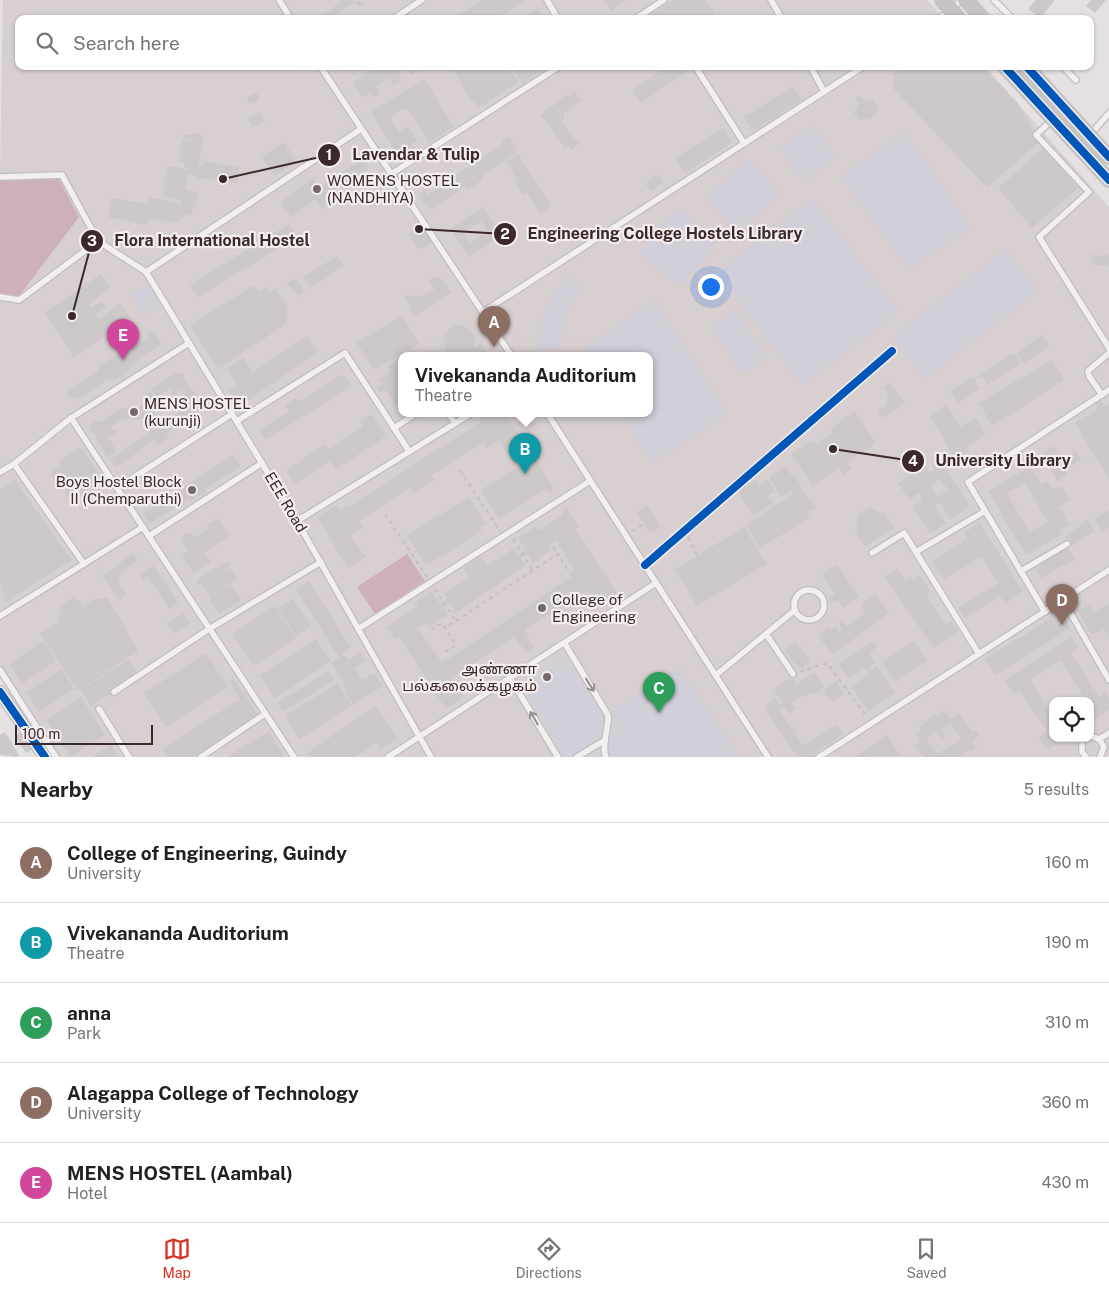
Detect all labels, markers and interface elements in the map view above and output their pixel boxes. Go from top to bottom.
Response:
search box [15,15,1094,70]
icon: search [33,29,61,57]
text: Search here [73,32,180,54]
callout: Lavendar & Tulip [317,139,489,170]
text: Lavendar & Tulip [352,145,480,164]
text: 1 [326,146,332,163]
place label: WOMENS HOSTEL (NANDHIYA) [327,172,459,206]
marker: WOMENS HOSTEL (NANDHIYA) [311,183,323,195]
callout: Engineering College Hostels Library [492,218,813,249]
text: Engineering College Hostels Library [527,224,803,243]
callout: Flora International Hostel [80,225,320,256]
text: 2 [500,225,510,242]
text: Flora International Hostel [114,231,310,250]
text: 3 [87,232,97,249]
your location [698,274,724,300]
pin: A [478,306,510,347]
pin: E [107,319,139,360]
popup [398,352,653,417]
text: Vivekananda Auditorium [415,364,636,386]
text: Theatre [415,386,472,405]
place label: MENS HOSTEL (kurunji) [144,395,251,429]
marker: MENS HOSTEL (kurunji) [128,406,140,418]
pin: B [509,433,541,474]
callout: University Library [900,445,1081,476]
text: University Library [935,451,1071,470]
text: 4 [908,452,918,469]
street label: EEE Road [261,469,311,535]
place label: Boys Hostel Block II (Chemparuthi) [56,473,182,507]
marker: Boys Hostel Block II (Chemparuthi) [186,484,198,496]
pin: D [1046,584,1078,625]
place label: College of Engineering [552,591,636,625]
marker: College of Engineering [536,602,548,614]
place label: அண்ணா பல்கலைக்கழகம் [402,660,537,697]
marker: அண்ணா பல்கலைக்கழகம் [541,671,553,683]
pin: C [643,672,675,713]
one-way arrow [586,678,596,692]
map controls [1049,697,1094,742]
button: locate [1049,697,1094,742]
one-way arrow [528,711,538,725]
scale bar [15,722,152,745]
text: 100 m [22,726,60,742]
text: Nearby [20,777,93,802]
text: 5 results [1024,780,1089,799]
text: College of Engineering, Guindy [67,842,347,864]
text: A [30,853,42,872]
text: 160 m [1045,853,1089,872]
text: University [67,864,141,883]
text: Vivekananda Auditorium [67,922,289,944]
text: B [31,933,41,952]
text: 190 m [1045,933,1089,952]
text: Theatre [67,944,125,963]
text: anna [67,1002,111,1024]
text: C [30,1013,42,1032]
text: 310 m [1045,1013,1089,1032]
text: Park [67,1024,101,1043]
text: Alagappa College of Technology [67,1082,359,1104]
text: D [30,1093,42,1112]
text: 360 m [1042,1093,1089,1112]
text: University [67,1104,141,1123]
text: MENS HOSTEL (Aambal) [67,1162,293,1184]
text: E [31,1173,41,1192]
text: 430 m [1041,1173,1089,1192]
text: Hotel [67,1184,108,1203]
tab: Map [162,1235,191,1281]
tab: Directions [516,1235,582,1281]
tab: Saved [906,1235,947,1281]

